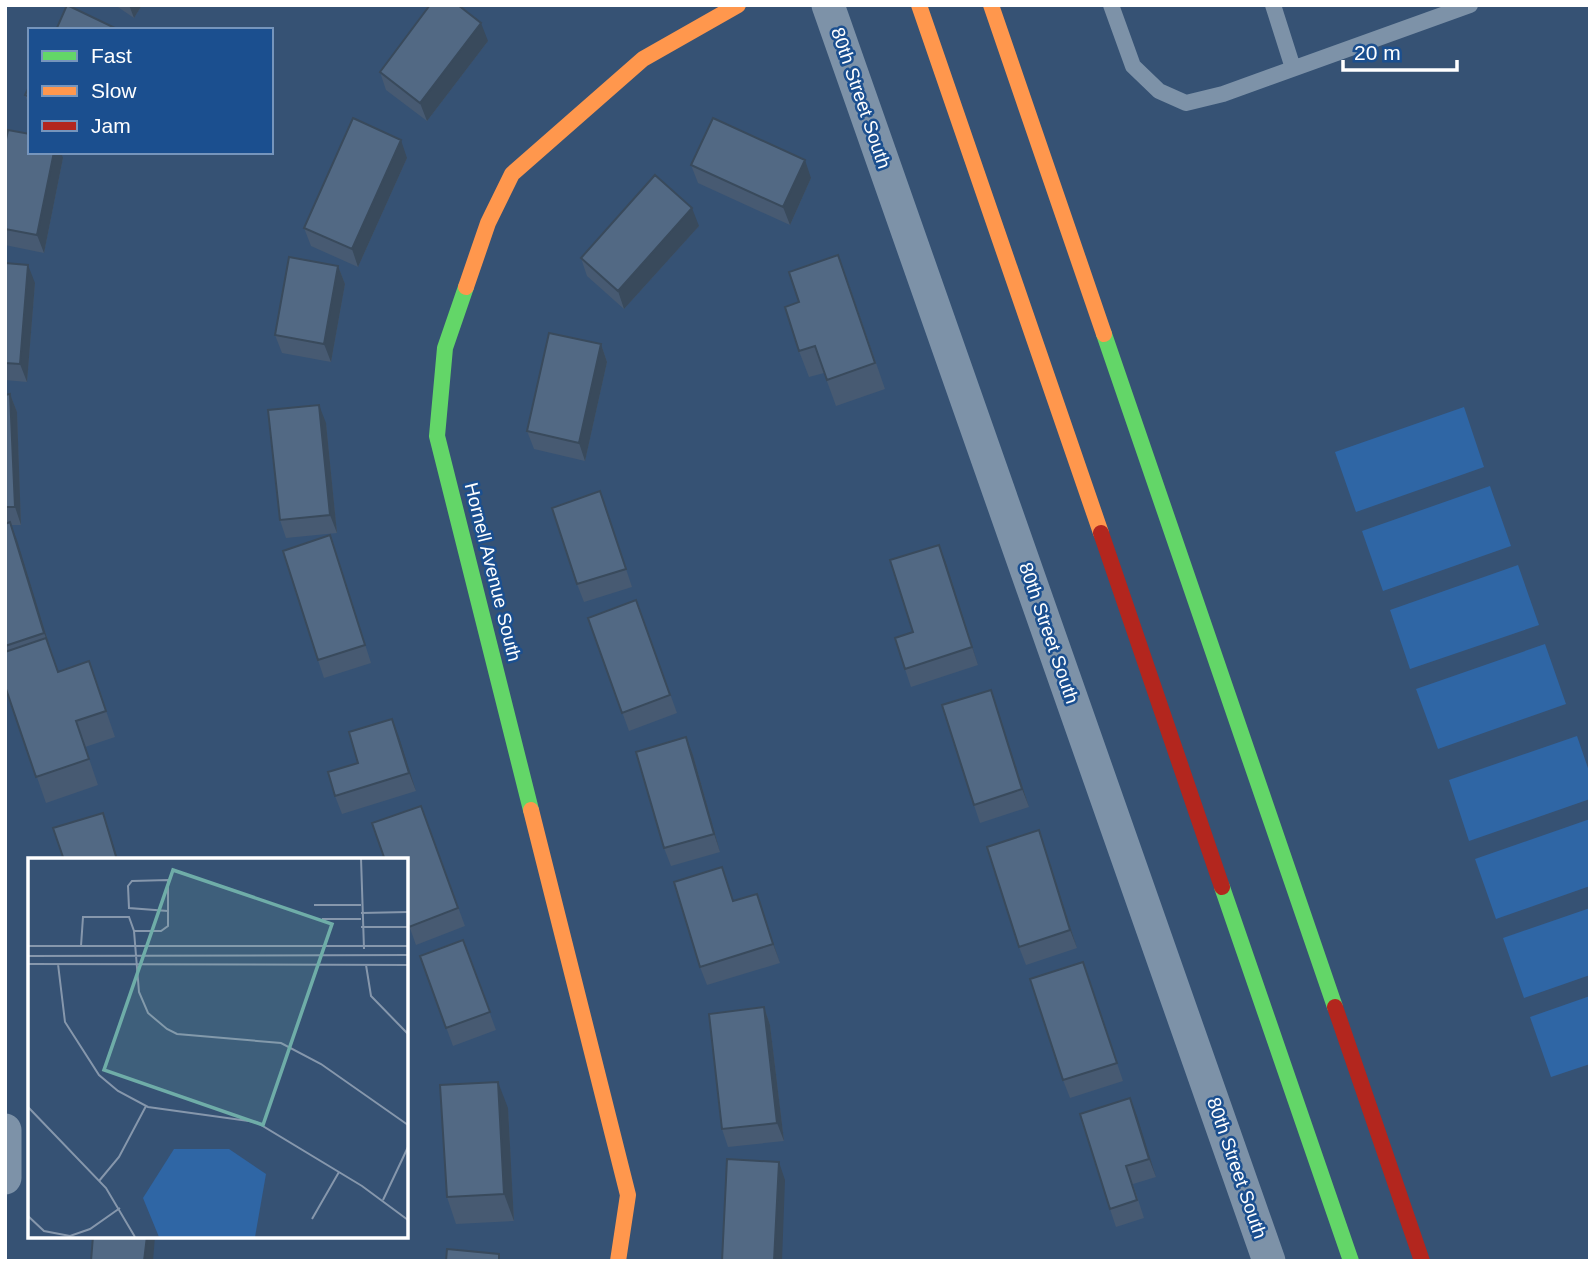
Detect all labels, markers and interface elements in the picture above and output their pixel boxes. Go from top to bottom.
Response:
street label: 80th Street South [827,25,895,171]
legend [28,28,273,154]
scale bar [1343,28,1457,72]
text: 20 m [1354,41,1401,64]
text: Fast [91,44,132,67]
text: Slow [91,79,137,102]
text: Jam [91,114,131,137]
street label: Hornell Avenue South [461,480,525,664]
street label: 80th Street South [1015,560,1083,706]
inset map [28,858,408,1238]
street label: 80th Street South [1203,1095,1271,1241]

